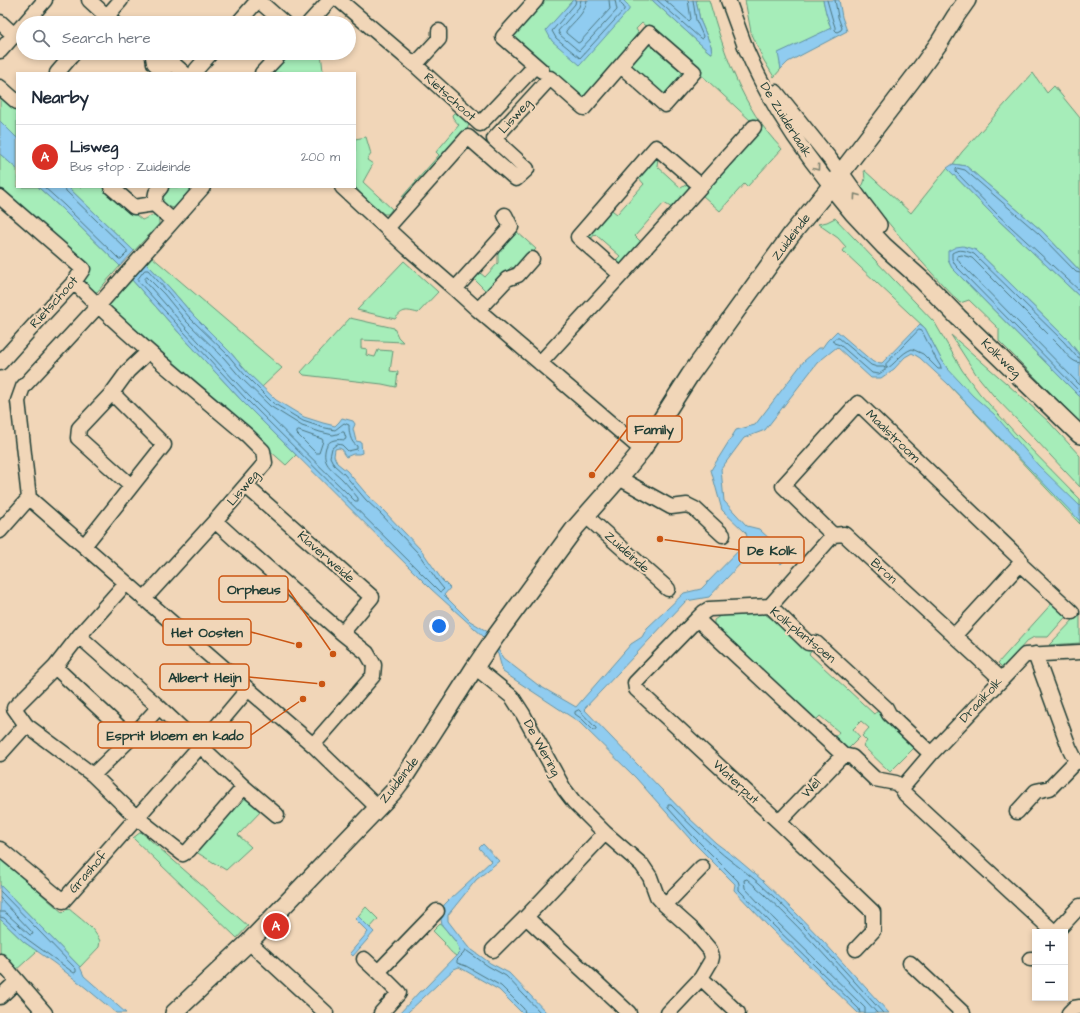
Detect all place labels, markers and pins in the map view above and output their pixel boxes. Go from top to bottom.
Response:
callout: Family [627,416,682,442]
callout: De Kolk [739,537,804,563]
callout: Orpheus [219,576,288,602]
callout: Het Oosten [163,619,251,645]
callout: Albert Heijn [160,664,249,690]
callout: Esprit bloem en kado [98,722,251,748]
pin: A [263,911,289,941]

